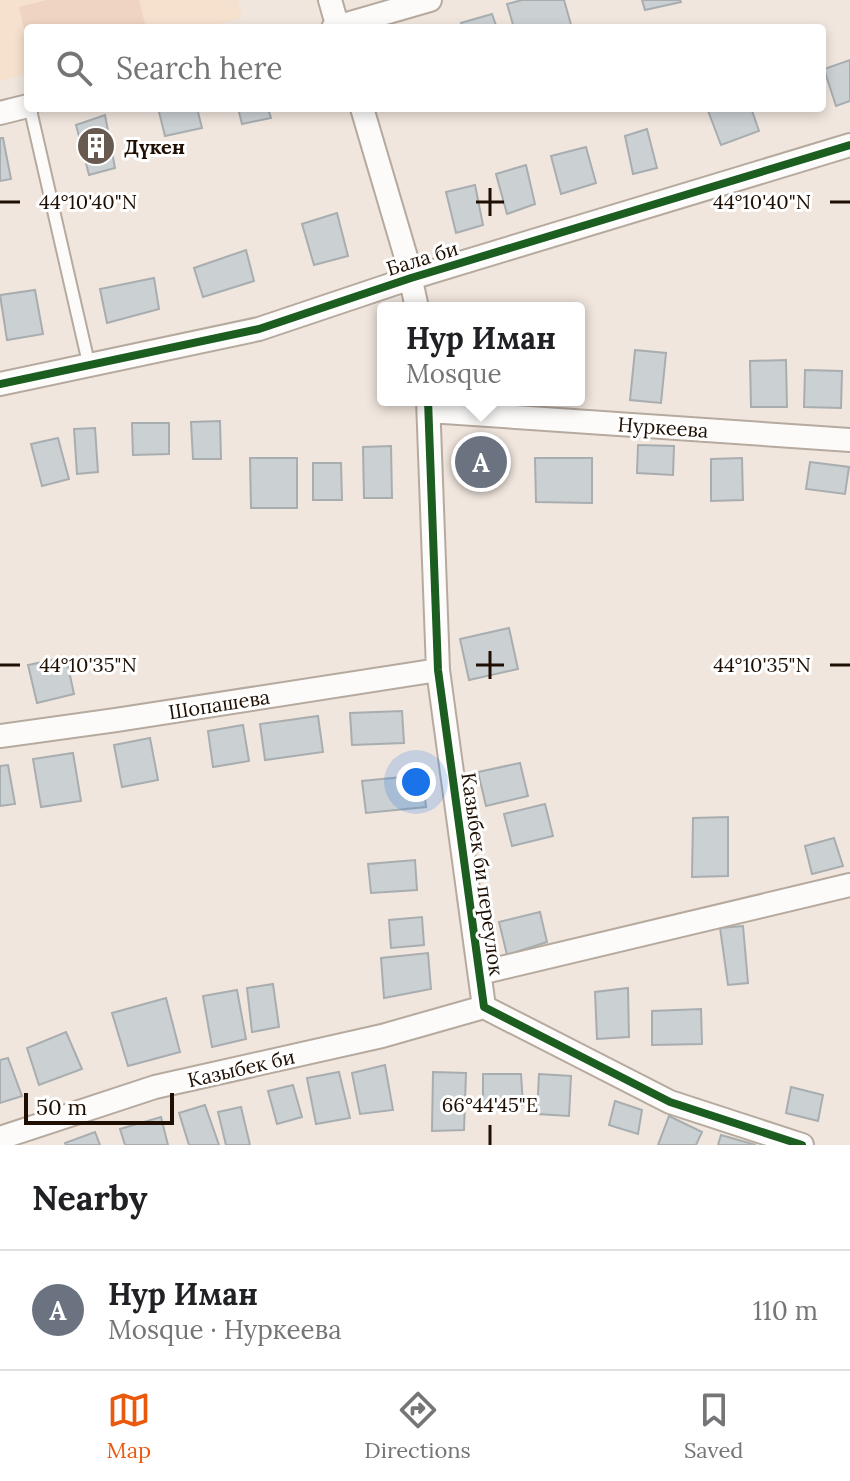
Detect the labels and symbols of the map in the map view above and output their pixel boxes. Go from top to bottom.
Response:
building icon: Дүкен [75,125,117,167]
place label: Дүкен [124,134,185,159]
text: 44°10'40"N [39,189,137,214]
text: 44°10'40"N [713,189,811,214]
street label: Бала би [383,235,461,281]
street label: Нуркеева [617,411,709,443]
pin: A [455,432,507,492]
text: 44°10'35"N [39,652,137,677]
text: 44°10'35"N [713,652,811,677]
street label: Шопашева [167,684,271,724]
your location [396,762,436,802]
street label: Казыбек би переулок [456,771,510,978]
street label: Казыбек би [185,1044,297,1092]
scale bar [24,1089,174,1125]
text: 66°44'45"E [442,1092,538,1117]

